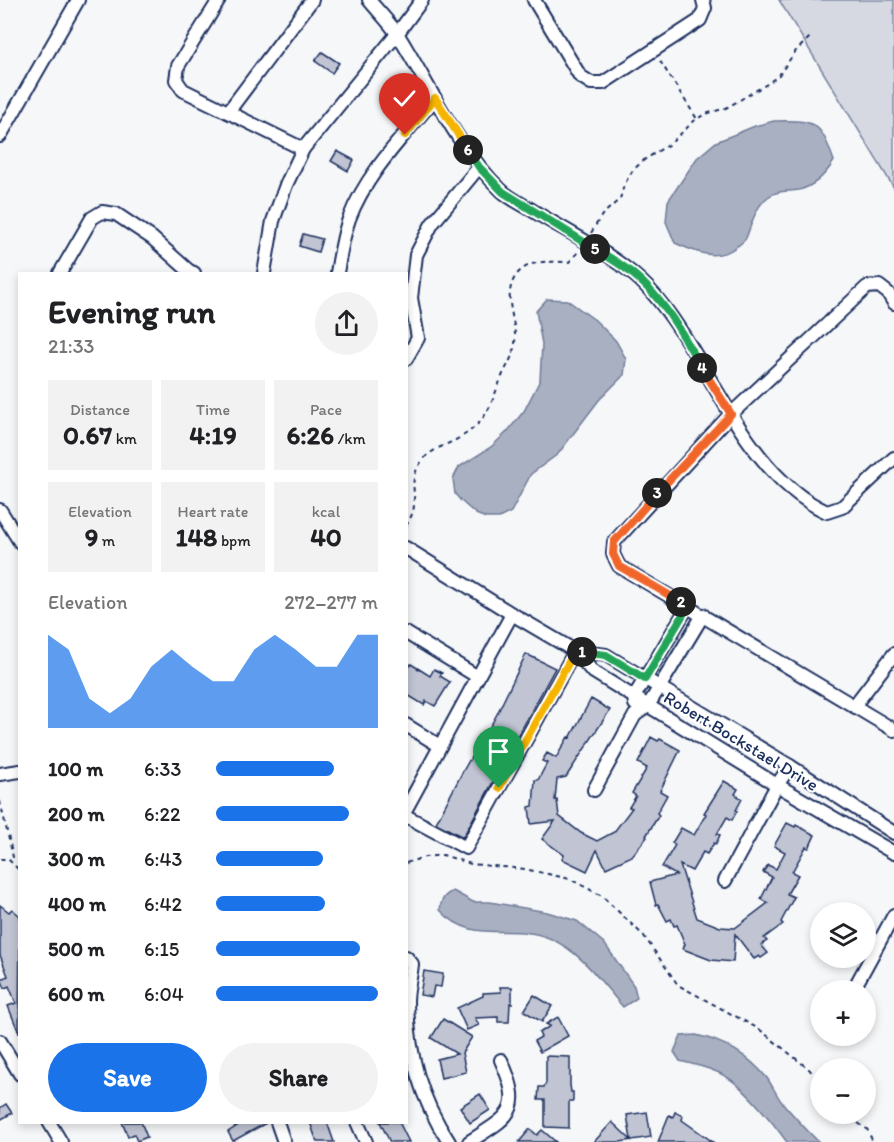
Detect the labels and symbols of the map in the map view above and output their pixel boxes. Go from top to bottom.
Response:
pin [379,73,430,135]
pin: 6 [453,135,483,165]
pin: 5 [580,234,610,264]
pin: 4 [687,353,717,383]
pin: 3 [642,478,672,508]
pin: 2 [666,587,696,617]
pin: 1 [567,637,597,667]
street label: Robert Bockstael Drive [660,686,822,796]
pin [473,726,524,788]

